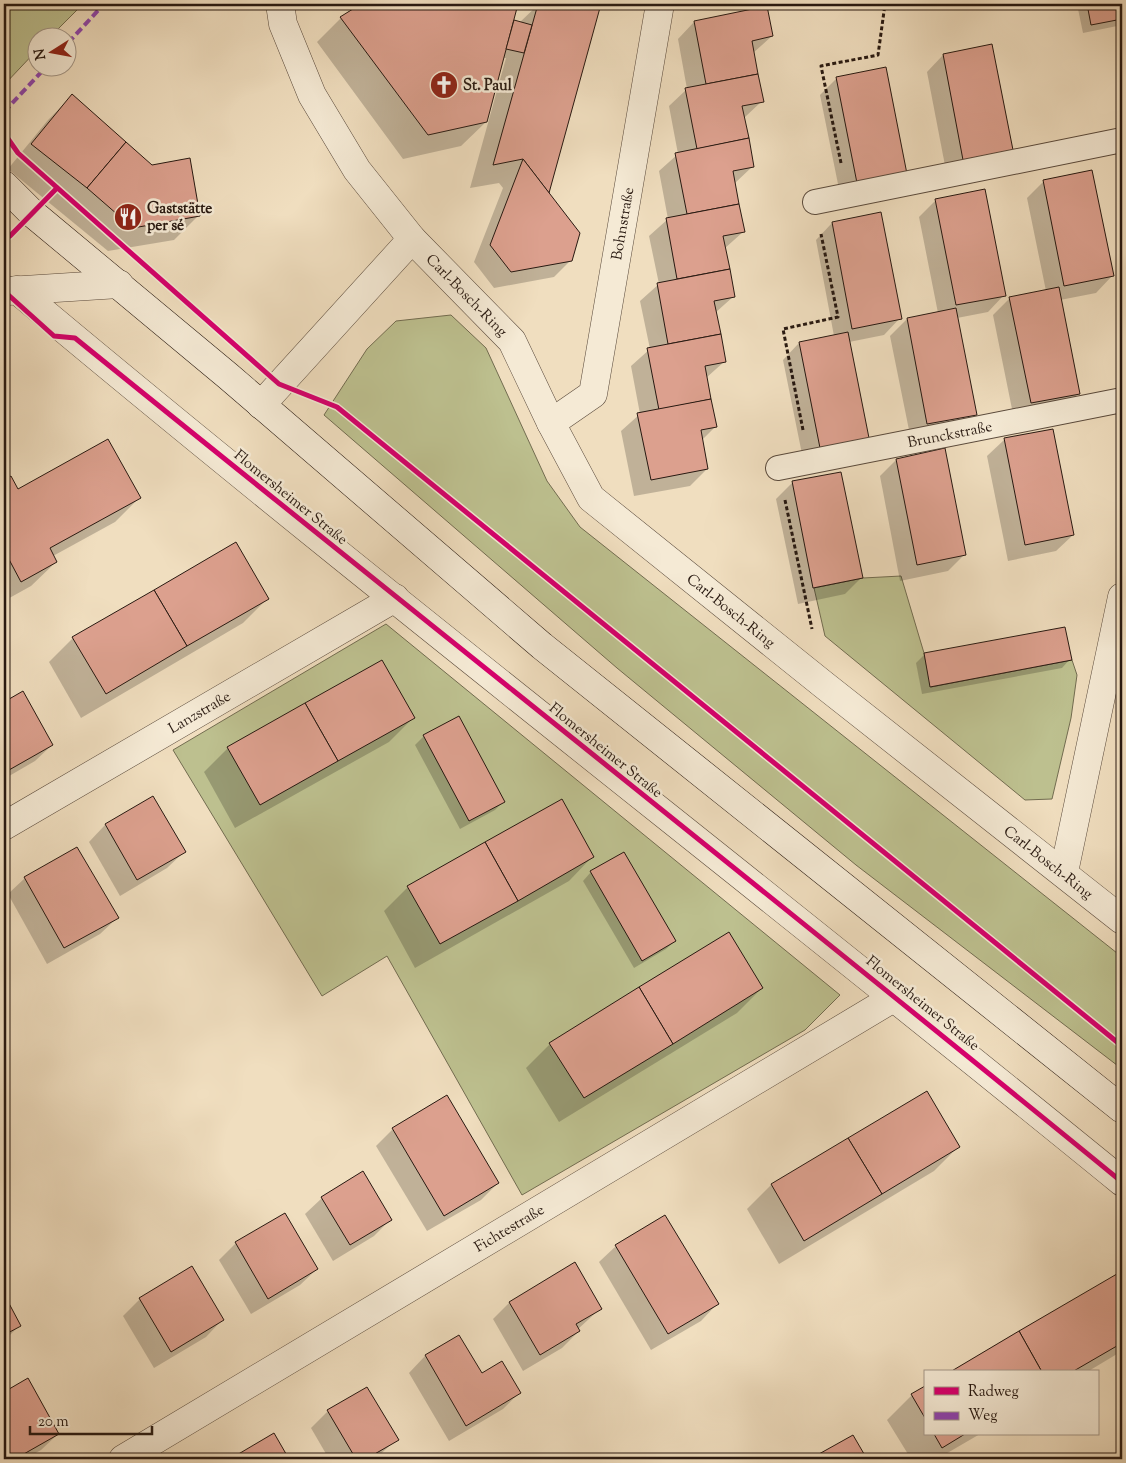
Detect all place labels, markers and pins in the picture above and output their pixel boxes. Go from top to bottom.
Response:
church icon: St. Paul [429,70,459,100]
place label: St. Paul [463,76,513,97]
place label: Gaststätte per sé [147,199,212,237]
restaurant icon: Gaststätte per sé [113,202,143,232]

